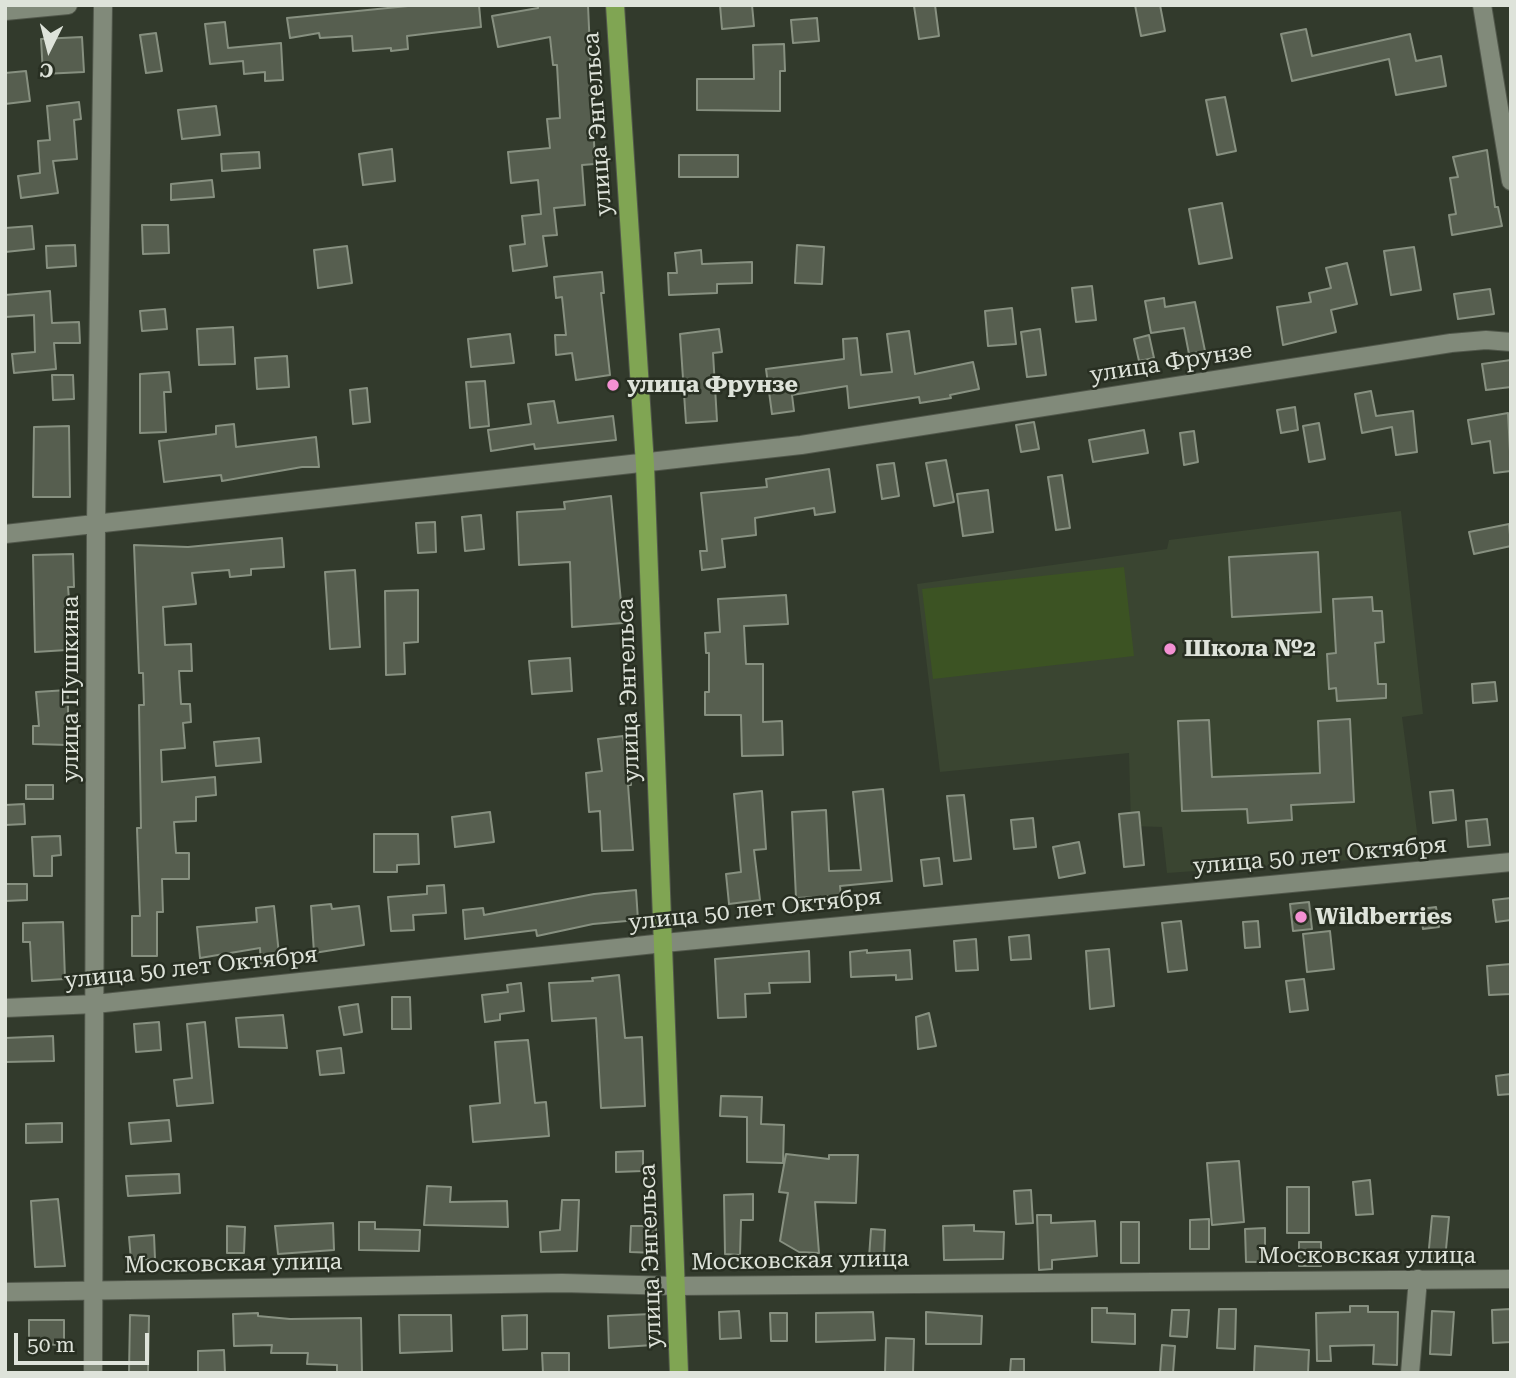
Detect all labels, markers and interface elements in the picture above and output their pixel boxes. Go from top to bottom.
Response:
north arrow [14,14,84,84]
street label: улица Энгельса [578,31,618,217]
text: С [39,58,55,83]
street label: улица Фрунзе [1088,337,1254,389]
place label: улица Фрунзе [627,371,798,399]
marker: улица Фрунзе [605,377,621,393]
street label: улица Пушкина [57,596,85,782]
street label: улица Энгельса [612,597,646,783]
place label: Школа №2 [1184,635,1316,663]
marker: Школа №2 [1162,641,1178,657]
street label: улица 50 лет Октября [1192,831,1448,881]
street label: улица 50 лет Октября [627,883,883,937]
place label: Wildberries [1315,903,1452,931]
marker: Wildberries [1293,909,1309,925]
street label: улица 50 лет Октября [63,941,319,995]
street label: улица Энгельса [634,1163,668,1349]
street label: Московская улица [1258,1242,1476,1270]
street label: Московская улица [691,1245,909,1277]
street label: Московская улица [124,1248,342,1280]
scale bar [18,1318,152,1362]
text: 50 m [27,1333,75,1357]

